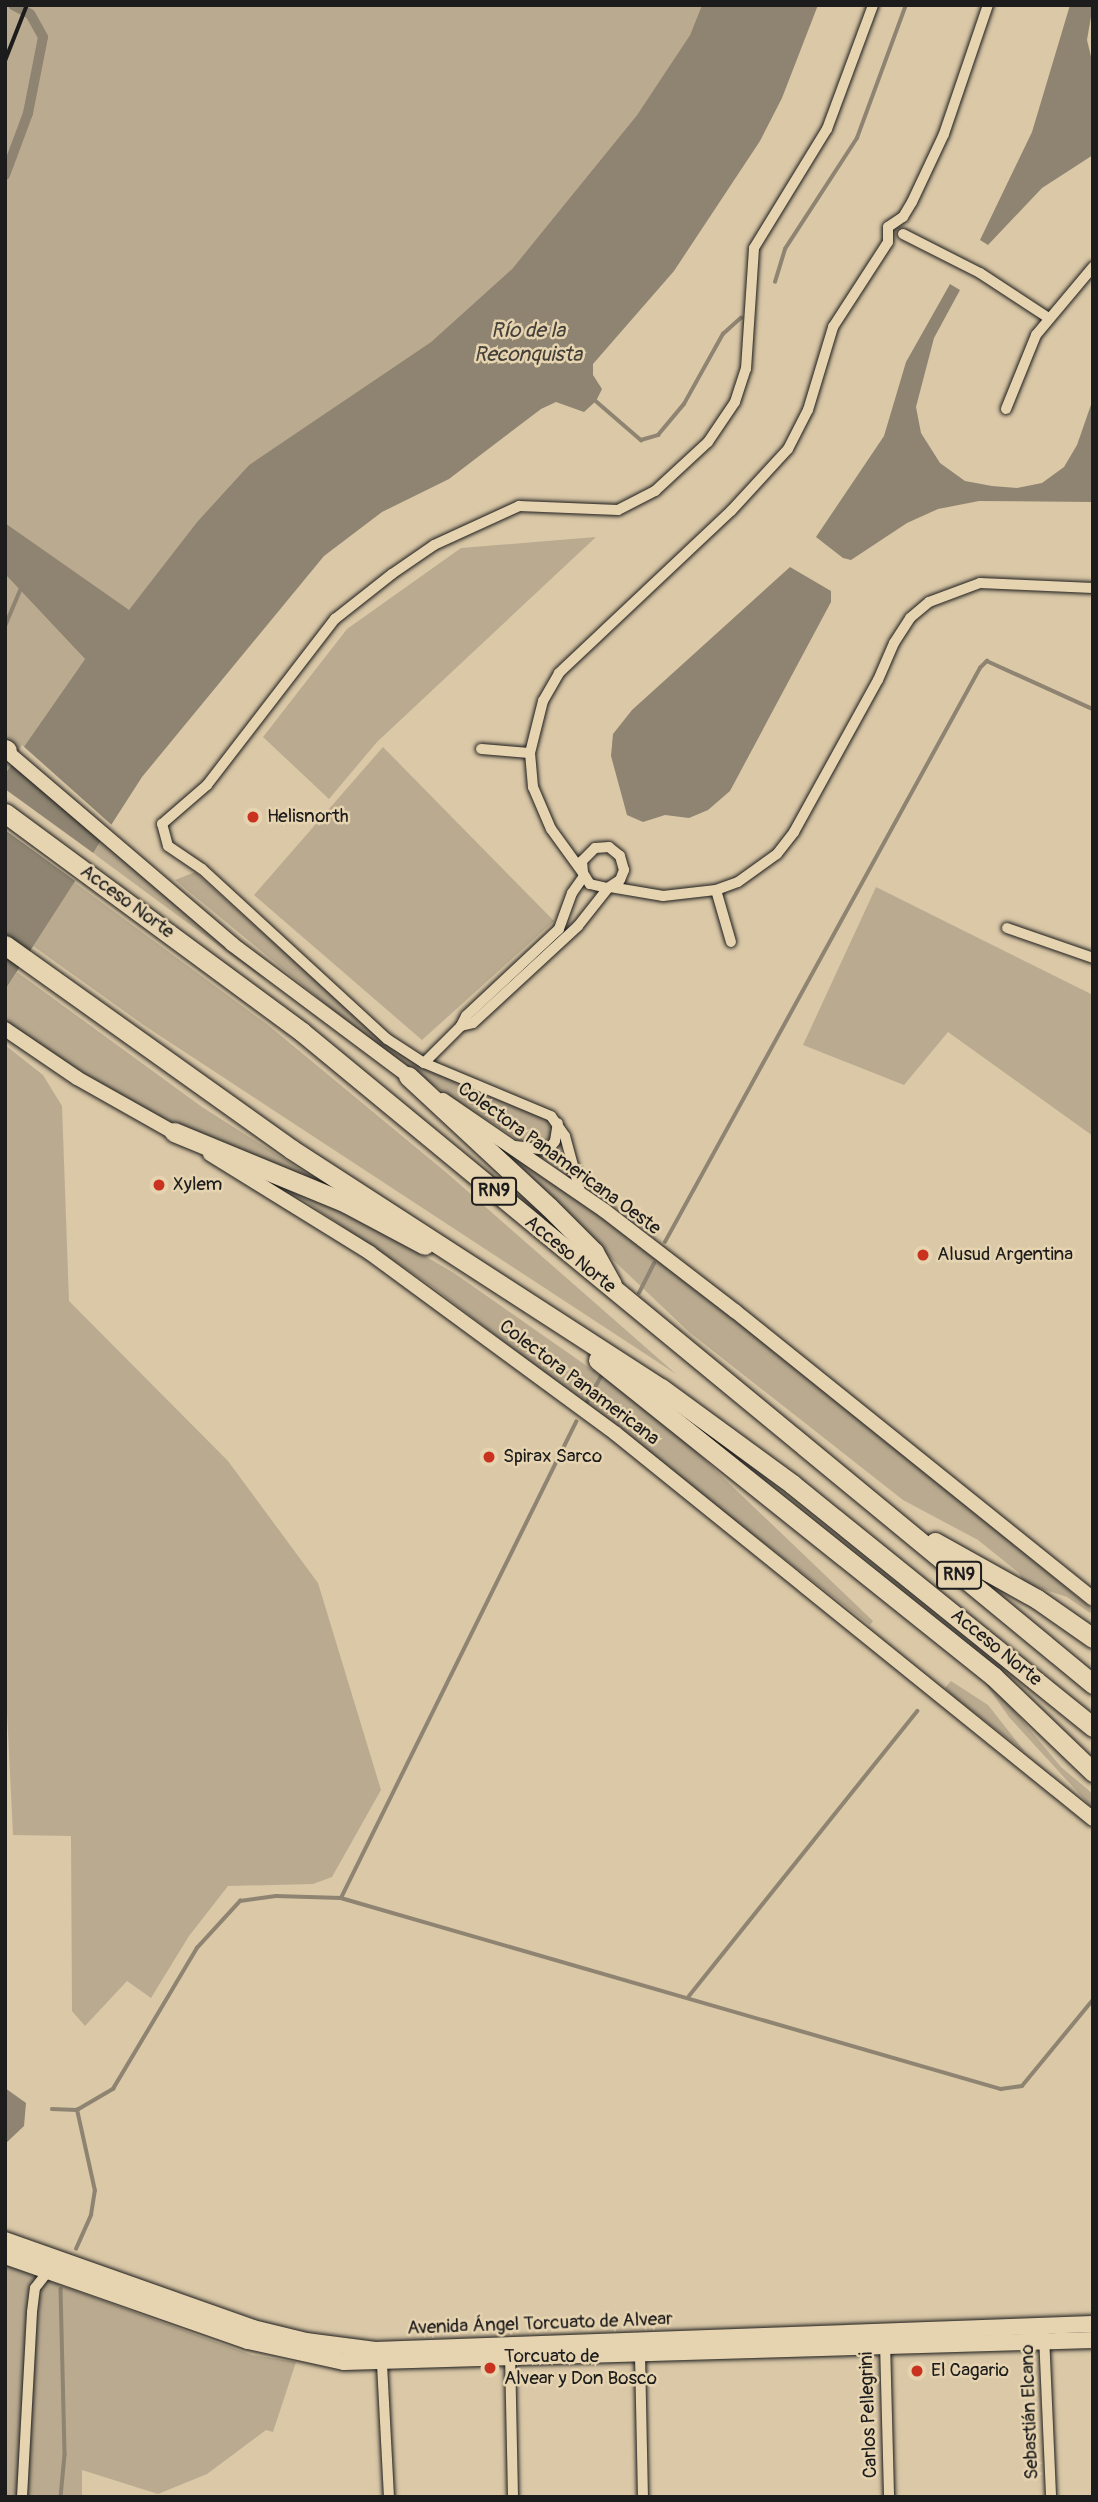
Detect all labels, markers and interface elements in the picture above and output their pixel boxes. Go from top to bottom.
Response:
water label: Río de la Reconquista [474,318,582,368]
place label: Helisnorth [267,806,349,828]
marker: Helisnorth [245,809,261,825]
street label: Acceso Norte [76,860,178,944]
street label: Colectora Panamericana Oeste [453,1078,665,1240]
place label: Xylem [173,1174,222,1196]
road number: RN9 [470,1176,518,1206]
marker: Xylem [151,1177,167,1193]
street label: Acceso Norte [520,1211,620,1299]
place label: Alusud Argentina [937,1244,1073,1266]
marker: Alusud Argentina [915,1247,931,1263]
street label: Colectora Panamericana [494,1315,664,1451]
place label: Spirax Sarco [503,1446,602,1468]
marker: Spirax Sarco [481,1449,497,1465]
road number: RN9 [934,1560,984,1590]
street label: Acceso Norte [946,1604,1046,1692]
street label: Avenida Ángel Torcuato de Alvear [407,2308,673,2340]
street label: Sebastián Elcano [1016,2344,1044,2480]
place label: Torcuato de Alvear y Don Bosco [504,2346,657,2390]
street label: Carlos Pellegrini [855,2351,883,2479]
marker: Torcuato de Alvear y Don Bosco [482,2360,498,2376]
place label: El Cagario [931,2360,1009,2382]
marker: El Cagario [909,2363,925,2379]

